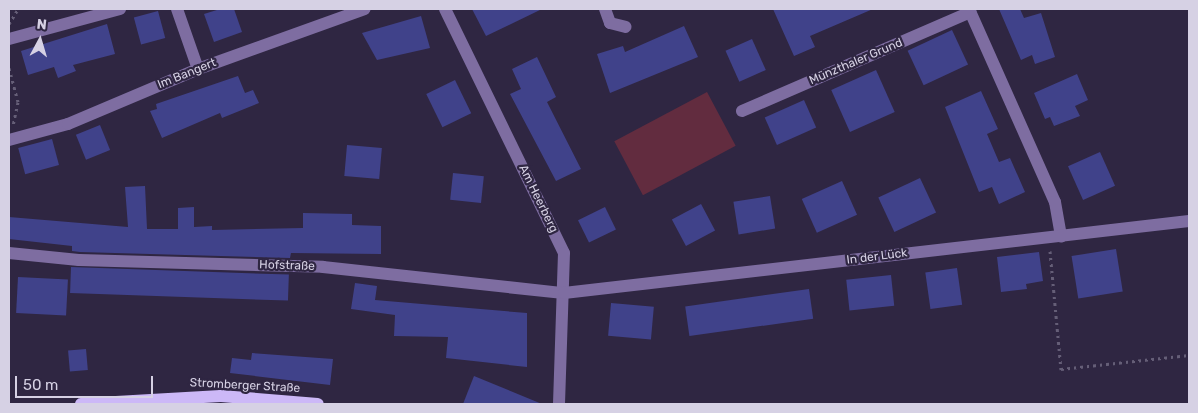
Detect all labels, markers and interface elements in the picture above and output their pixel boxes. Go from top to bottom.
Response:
north arrow [15,15,65,65]
text: N [36,16,48,34]
street label: Münzthaler Grund [807,36,905,88]
street label: Im Bangert [156,56,218,92]
street label: Am Heerberg [515,163,561,235]
street label: In der Lück [846,246,908,268]
street label: Hofstraße [259,258,315,274]
scale bar [18,366,155,398]
text: 50 m [23,376,58,394]
street label: Stromberger Straße [189,376,301,396]

